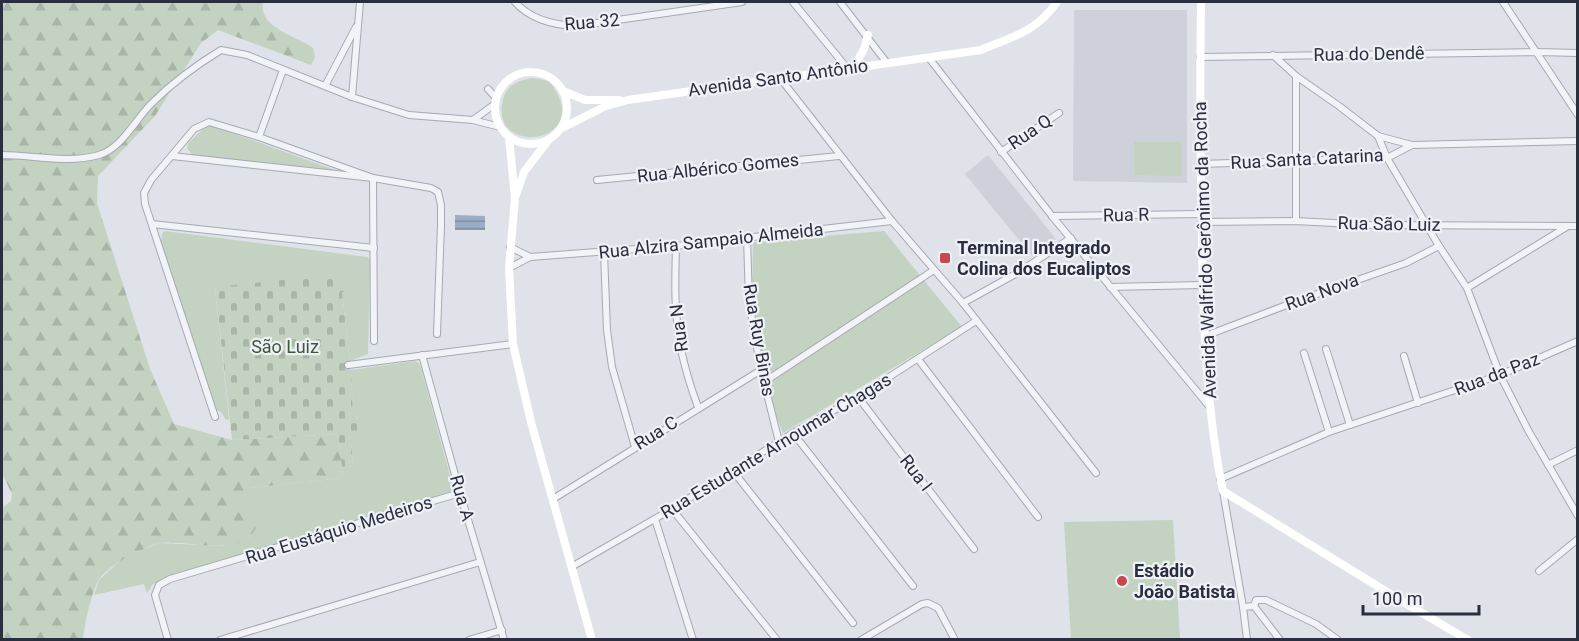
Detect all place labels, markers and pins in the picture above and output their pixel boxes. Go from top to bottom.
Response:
place label: Terminal Integrado Colina dos Eucaliptos [957,237,1131,279]
marker: Terminal Integrado Colina dos Eucaliptos [938,251,952,265]
place label: Estádio João Batista [1134,560,1236,602]
marker: Estádio João Batista [1115,574,1129,588]

